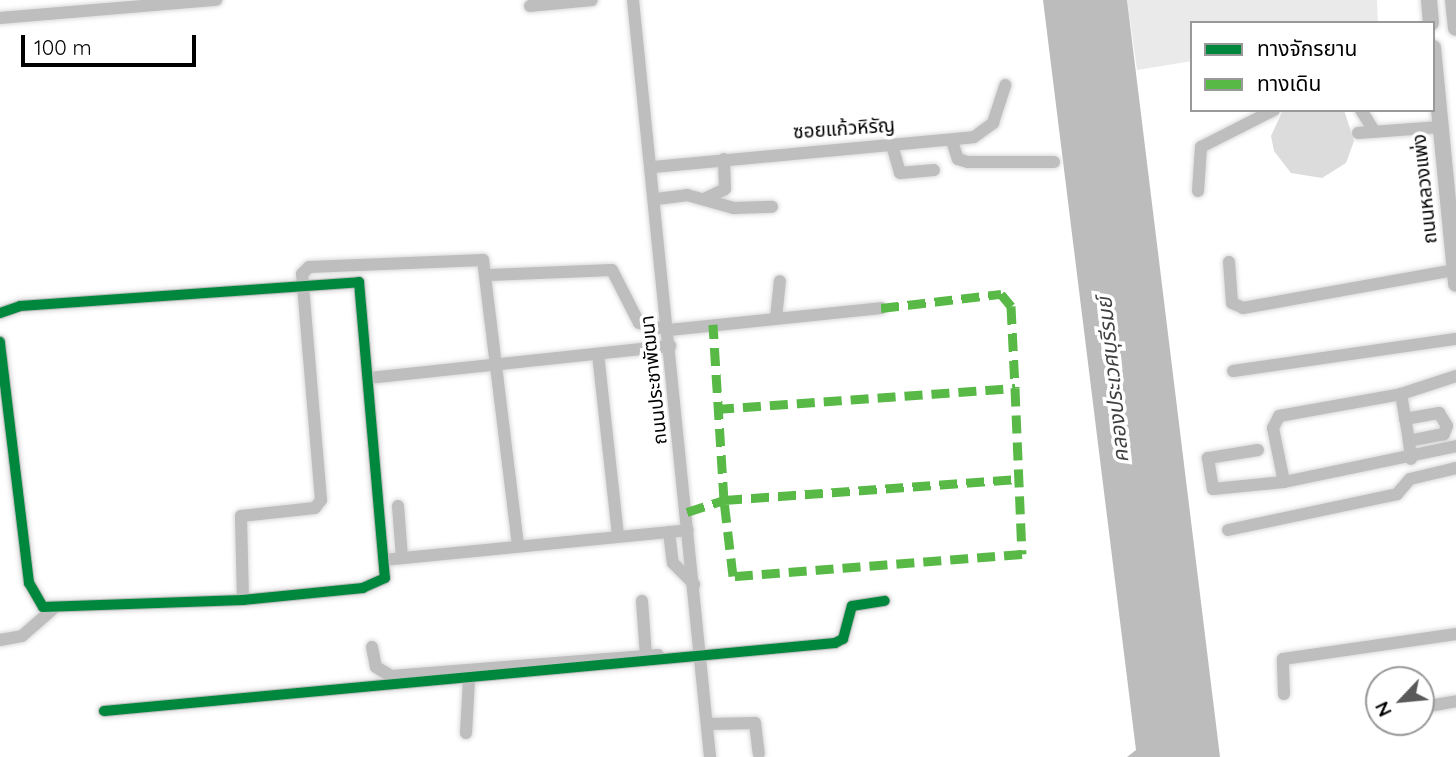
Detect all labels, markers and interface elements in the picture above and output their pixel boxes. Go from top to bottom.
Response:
scale bar [24,21,200,65]
legend [1190,21,1435,112]
text: 100 m [34,34,92,60]
text: ทางจักรยาน [1257,35,1358,61]
text: ทางเดิน [1257,70,1321,96]
street label: ซอยแก้วหิรัญ [792,114,896,144]
street label: ถนนหลวงแพ่ง [1408,133,1442,245]
water label: คลองประเวศบุรีรมย์ [1091,296,1133,464]
street label: ถนนประชาพัฒนา [636,314,672,446]
north arrow [1365,666,1435,736]
text: N [1369,698,1397,721]

